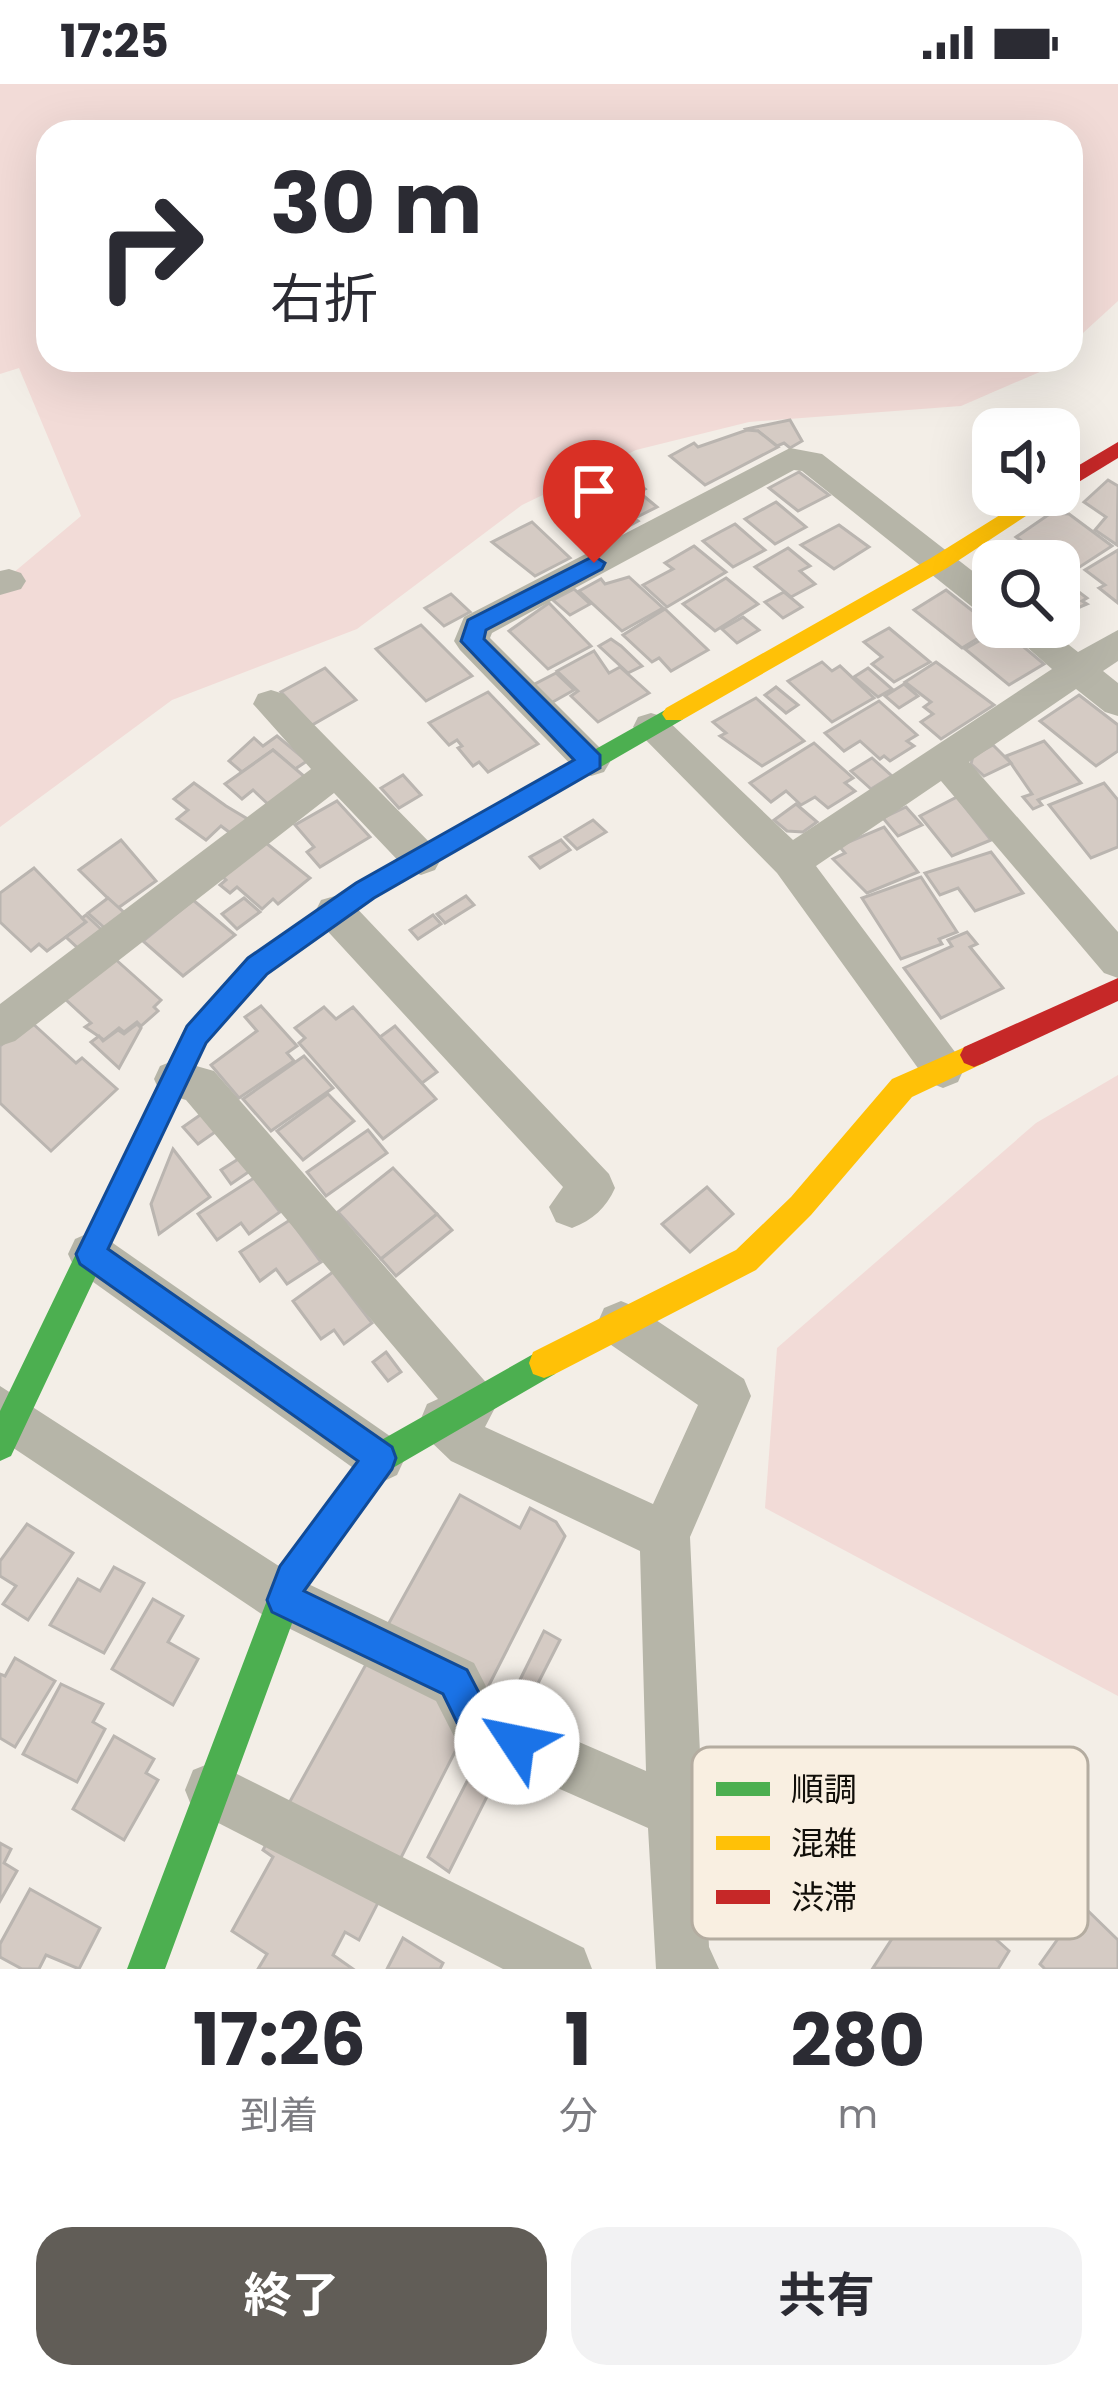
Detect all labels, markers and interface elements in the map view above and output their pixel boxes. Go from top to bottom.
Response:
text: 17:25 [60,10,169,73]
text: 30 m [270,145,482,262]
icon: right [72,168,228,324]
text: 右折 [270,261,378,337]
map controls [972,408,1080,648]
button: sound [972,408,1080,516]
pin [543,440,645,563]
icon: arrive [561,458,627,524]
button: search [972,540,1080,648]
position arrow [454,1679,580,1805]
legend [692,1747,1088,1939]
text: 順調 [791,1766,857,1813]
text: 混雑 [791,1820,857,1867]
text: 渋滞 [791,1874,857,1921]
text: 17:26 [193,1989,366,2090]
text: 1 [565,1989,592,2090]
text: 280 [790,1990,925,2091]
text: m [838,2087,878,2142]
text: 到着 [240,2088,318,2143]
text: 分 [559,2088,598,2143]
button: 終了 [36,2227,547,2365]
button: 共有 [571,2227,1082,2365]

